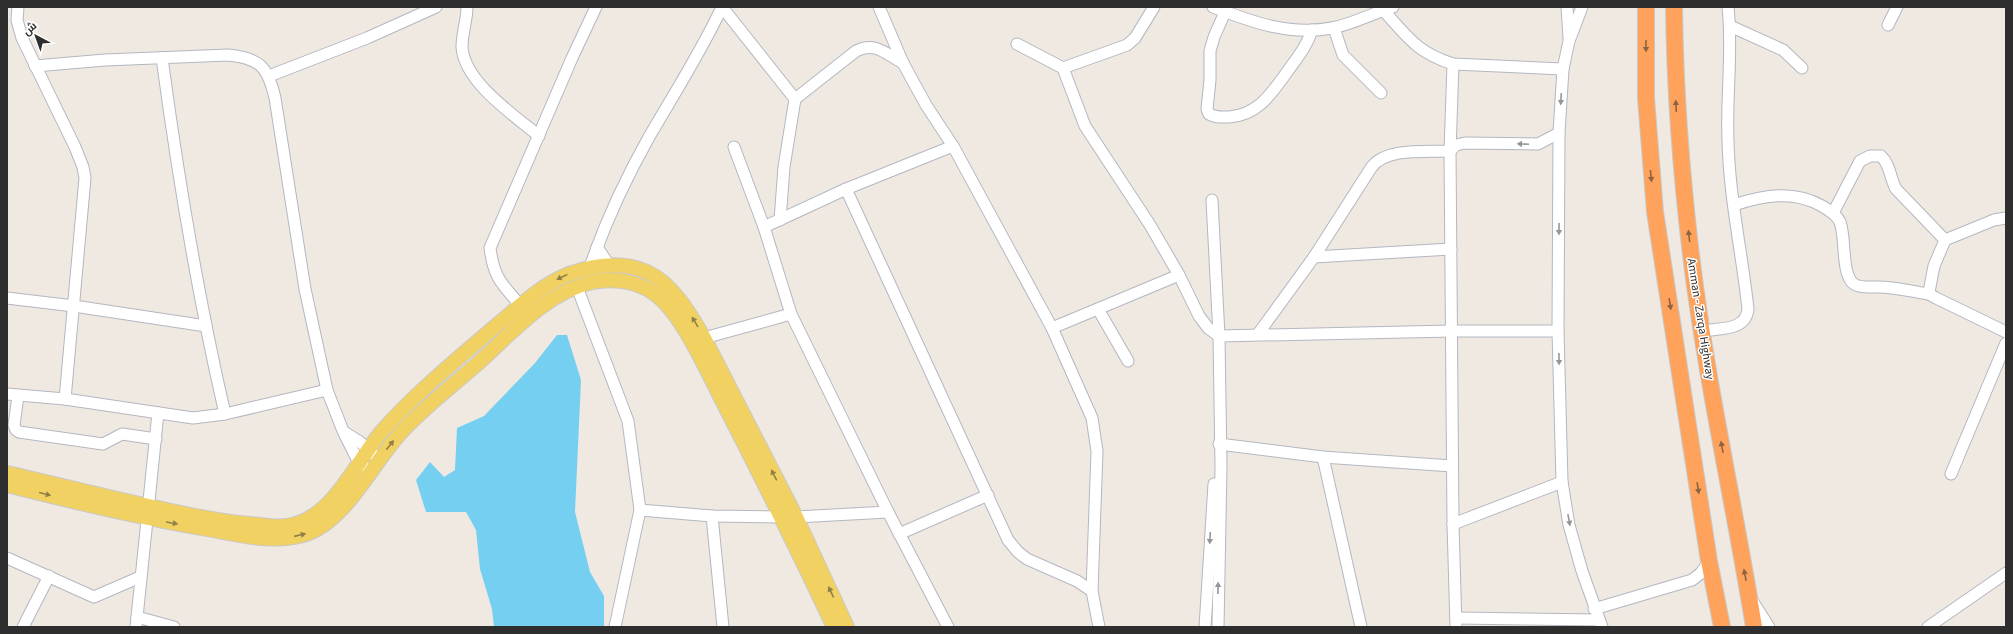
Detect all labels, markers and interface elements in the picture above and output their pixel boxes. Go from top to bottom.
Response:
north arrow [16,16,56,56]
text: ش [20,19,40,39]
one-way arrow [1643,40,1649,53]
one-way arrow [1558,93,1564,106]
one-way arrow [1673,100,1680,112]
one-way arrow [1517,141,1529,148]
one-way arrow [1648,170,1655,182]
one-way arrow [1556,223,1562,236]
one-way arrow [1685,229,1692,242]
street label: Amman - Zarqa Highway [1683,257,1719,381]
one-way arrow [556,274,568,280]
one-way arrow [1667,298,1673,311]
one-way arrow [691,316,698,328]
one-way arrow [1556,353,1562,366]
one-way arrow [386,440,394,451]
one-way arrow [1719,441,1725,453]
one-way arrow [771,469,778,480]
one-way arrow [1695,482,1701,494]
one-way arrow [39,492,51,498]
one-way arrow [1566,514,1572,526]
one-way arrow [165,520,178,526]
one-way arrow [294,532,306,538]
one-way arrow [1207,532,1214,544]
one-way arrow [1741,569,1747,581]
one-way arrow [1215,582,1222,594]
one-way arrow [828,586,834,597]

